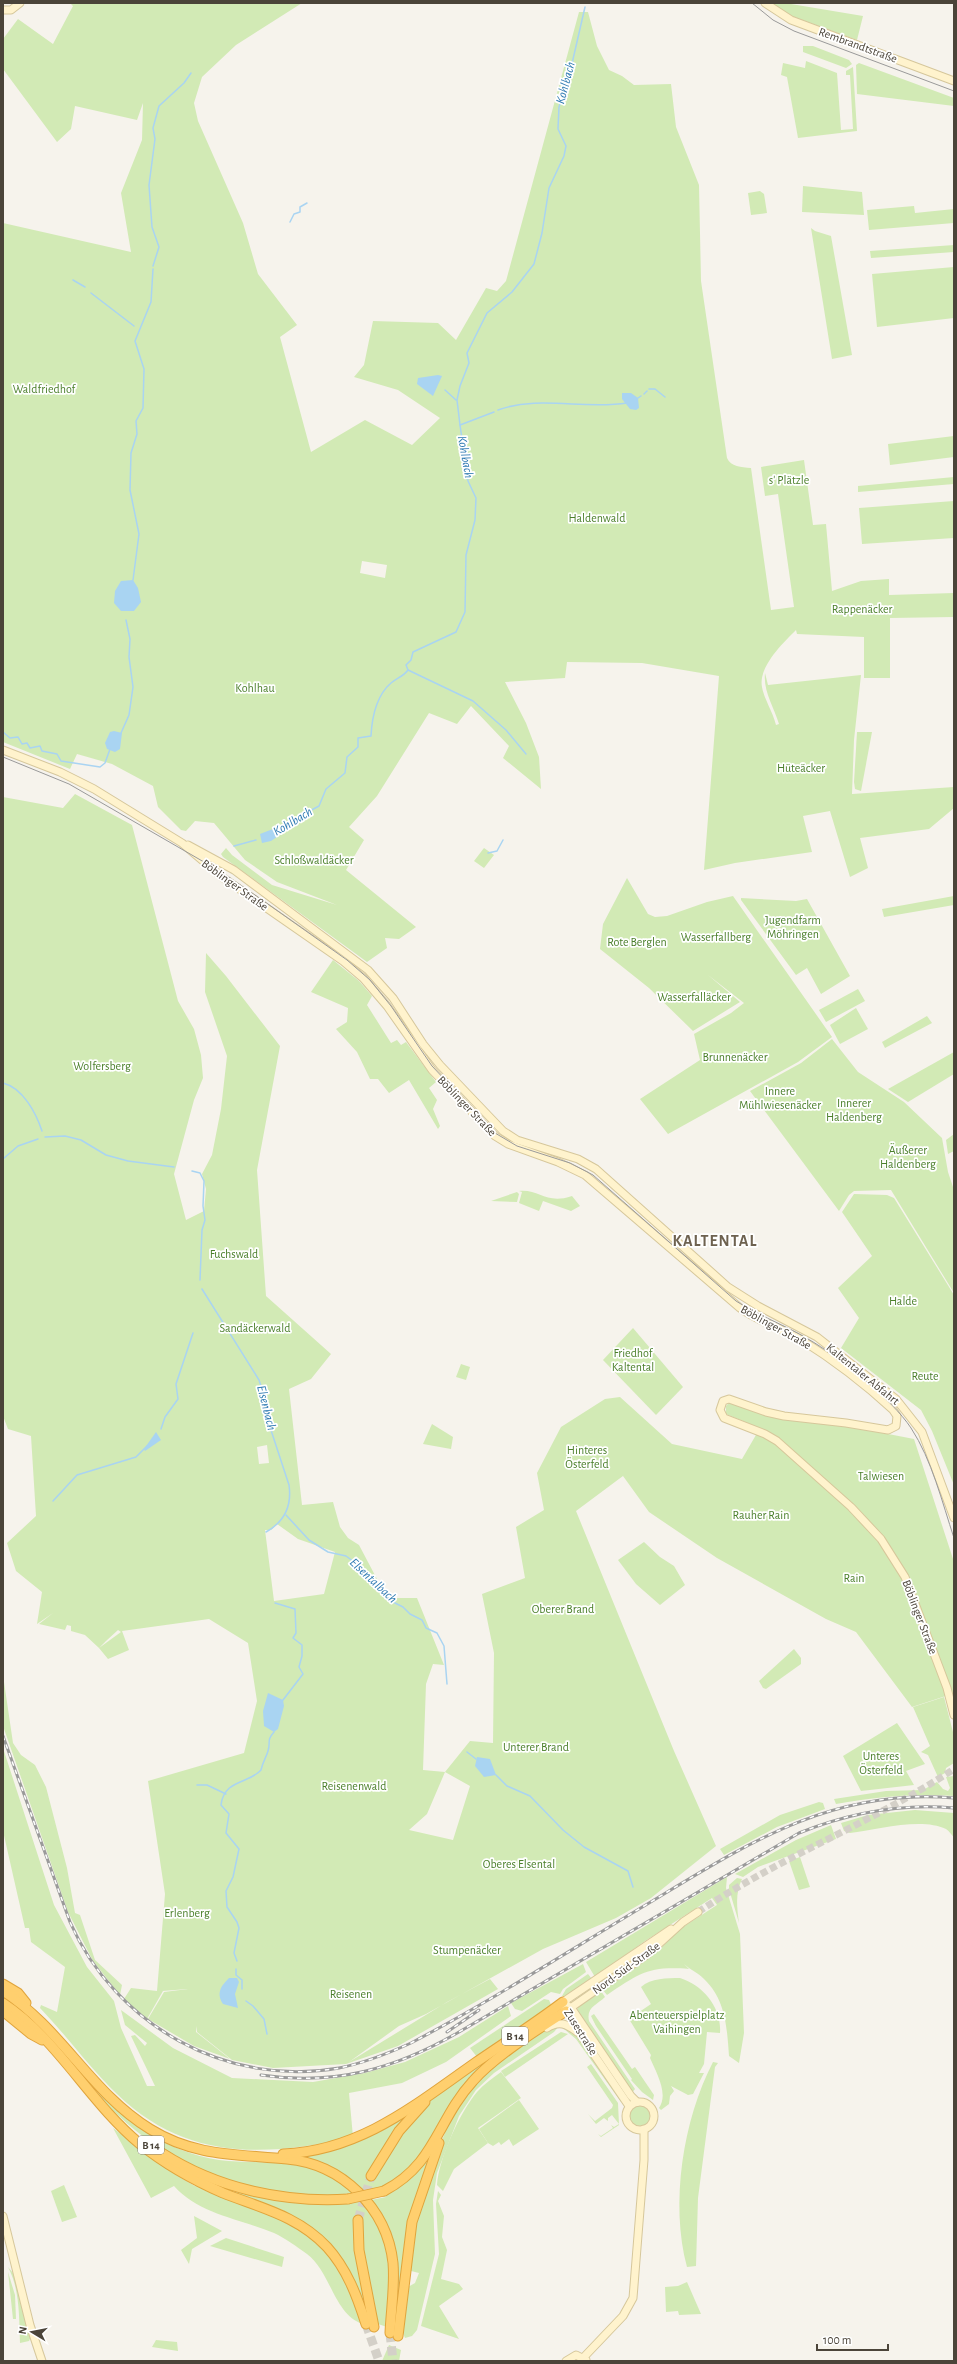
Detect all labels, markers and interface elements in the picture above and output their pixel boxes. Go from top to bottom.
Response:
street label: Rembrandtstraße [817,25,899,65]
water label: Kohlbach [554,61,578,105]
park label: Waldfriedhof [13,383,77,395]
water label: Kohlbach [455,435,475,479]
park label: s' Plätzle [769,474,809,486]
park label: Haldenwald [569,512,625,524]
park label: Rappenäcker [832,603,892,615]
park label: Kohlhau [235,682,275,694]
park label: Hüteäcker [777,762,825,774]
water label: Kohlbach [271,805,315,839]
park label: Schloßwaldäcker [274,854,354,866]
street label: Böblinger Straße [200,857,270,913]
park label: Jugendfarm Möhringen [765,914,821,940]
park label: Wasserfallberg [681,931,751,943]
park label: Rote Berglen [607,936,667,948]
park label: Wasserfalläcker [657,991,731,1003]
park label: Brunnenäcker [702,1051,768,1063]
park label: Wolfersberg [73,1060,131,1072]
street label: Böblinger Straße [435,1074,499,1138]
park label: Innere Mühlwiesenäcker [739,1085,821,1111]
park label: Innerer Haldenberg [826,1097,882,1123]
park label: Äußerer Haldenberg [880,1143,936,1170]
district label: KALTENTAL [673,1233,757,1249]
park label: Fuchswald [210,1248,258,1260]
park label: Halde [889,1295,917,1307]
street label: Böblinger Straße [739,1303,813,1351]
park label: Sandäckerwald [220,1322,290,1334]
street label: Kaltentaler Abfahrt [824,1341,902,1407]
park label: Friedhof Kaltental [612,1347,654,1373]
park label: Reute [911,1370,939,1382]
water label: Elsenbach [254,1384,278,1432]
park label: Hinteres Österfeld [565,1444,609,1470]
park label: Talwiesen [858,1470,904,1482]
park label: Rauher Rain [733,1509,789,1521]
water label: Elsentalbach [347,1556,399,1606]
park label: Rain [843,1572,865,1584]
street label: Böblinger Straße [900,1578,940,1656]
park label: Oberer Brand [532,1603,594,1615]
park label: Unterer Brand [503,1741,569,1753]
park label: Unteres Österfeld [859,1750,903,1776]
park label: Reisenenwald [322,1780,386,1792]
park label: Oberes Elsental [483,1858,555,1870]
park label: Erlenberg [164,1907,210,1919]
street label: Nord-Süd-Straße [590,1940,662,1996]
park label: Stumpenäcker [433,1944,501,1956]
park label: Reisenen [330,1988,372,2000]
street label: Zusestraße [562,2007,600,2057]
park label: Abenteuerspielplatz Vaihingen [630,2009,724,2035]
road number: B 14 [502,2027,528,2045]
road number: B 14 [138,2136,164,2154]
north arrow [12,2312,52,2352]
text: N [17,2326,29,2335]
scale bar [817,2326,888,2352]
text: 100 m [823,2334,851,2346]

